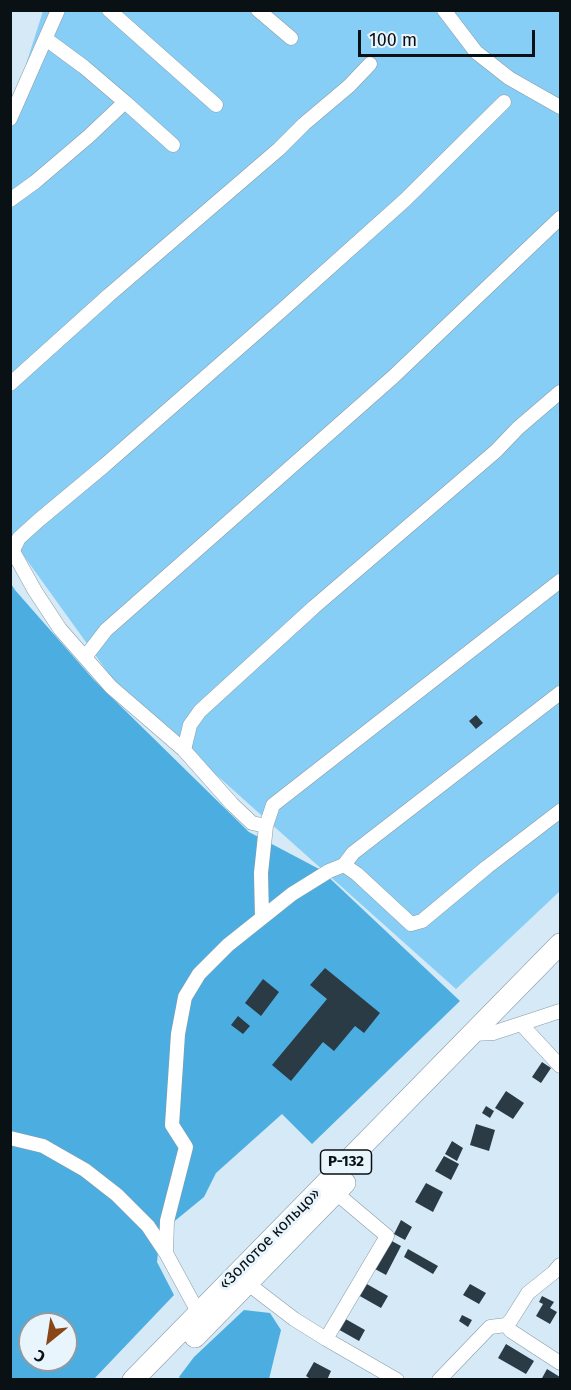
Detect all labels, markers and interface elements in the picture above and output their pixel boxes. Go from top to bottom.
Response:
scale bar [361,18,538,56]
text: 100 m [369,29,417,51]
road number: Р-132 [320,1150,372,1174]
street label: «Золотое кольцо» [215,1184,325,1294]
north arrow [18,1312,78,1372]
text: С [31,1346,48,1367]

